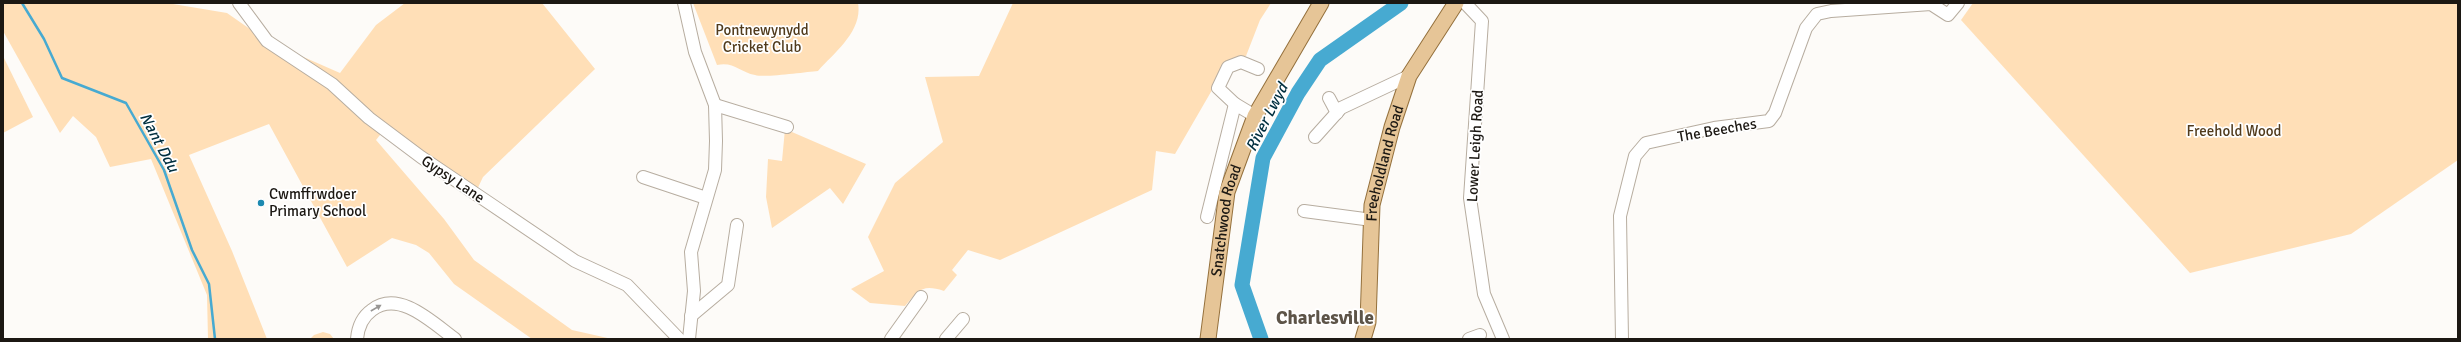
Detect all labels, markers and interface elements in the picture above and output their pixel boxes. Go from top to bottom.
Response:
park label: Pontnewynydd Cricket Club [715,21,809,56]
water label: River Lwyd [1241,78,1294,155]
street label: Lower Leigh Road [1463,89,1487,203]
street label: Freeholdland Road [1362,103,1408,222]
water label: Nant Ddu [135,109,184,177]
street label: The Beeches [1676,114,1758,146]
park label: Freehold Wood [2187,122,2282,140]
street label: Gypsy Lane [418,151,488,207]
street label: Snatchwood Road [1207,162,1245,278]
place label: Cwmffrwdoer Primary School [269,185,366,220]
marker: Cwmffrwdoer Primary School [256,198,266,208]
one-way arrow [370,304,382,311]
district label: Charlesville [1276,306,1374,330]

